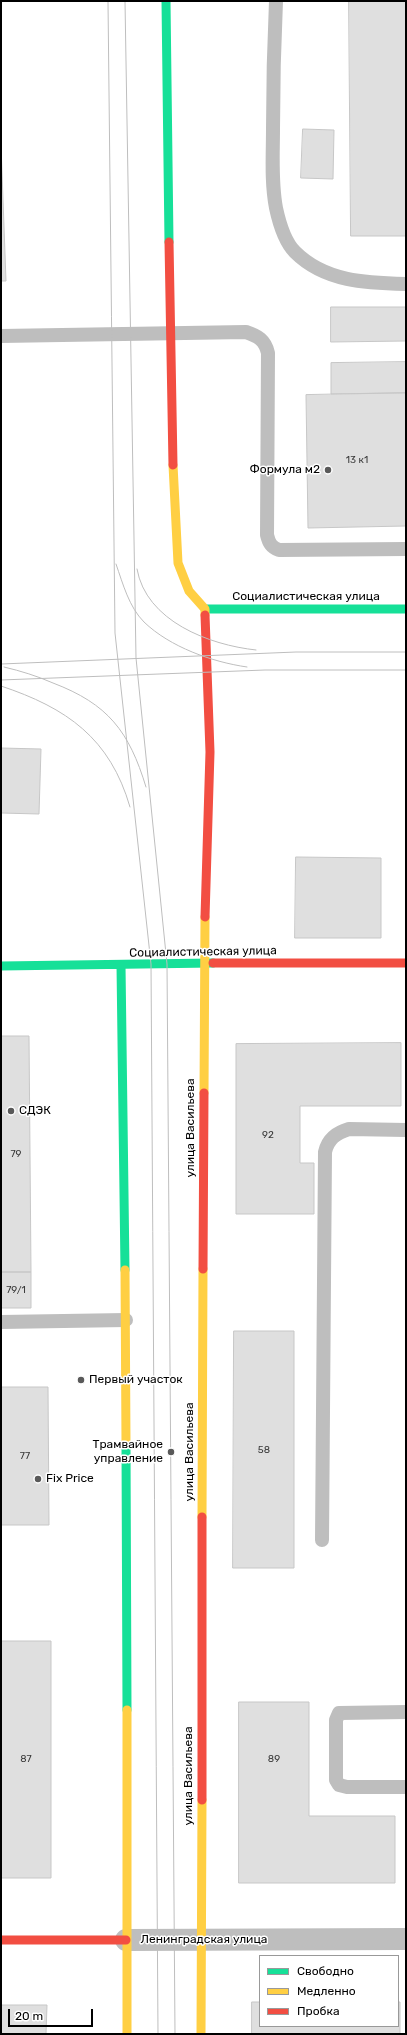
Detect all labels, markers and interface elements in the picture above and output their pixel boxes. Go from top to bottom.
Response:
house number: 13 к1 [346,454,368,466]
place label: Формула м2 [250,463,320,477]
marker: Формула м2 [323,465,333,475]
street label: Социалистическая улица [232,590,380,604]
street label: Социалистическая улица [129,944,277,960]
street label: улица Васильева [184,1078,198,1178]
place label: СДЭК [19,1104,51,1118]
marker: СДЭК [6,1106,16,1116]
house number: 92 [262,1129,274,1141]
house number: 79 [10,1148,22,1160]
house number: 79/1 [6,1284,26,1296]
place label: Первый участок [89,1373,183,1387]
marker: Первый участок [76,1375,86,1385]
street label: улица Васильева [183,1402,197,1502]
place label: Трамвайное управление [93,1438,163,1466]
house number: 58 [258,1444,270,1456]
marker: Трамвайное управление [166,1447,176,1457]
house number: 77 [20,1450,30,1462]
place label: Fix Price [46,1472,94,1486]
marker: Fix Price [33,1474,43,1484]
street label: улица Васильева [182,1726,196,1826]
house number: 87 [20,1753,32,1765]
house number: 89 [268,1753,280,1765]
street label: Ленинградская улица [141,1933,267,1947]
legend [259,1955,399,2027]
text: Свободно [297,1964,354,1978]
text: Медленно [297,1984,356,1998]
scale bar [10,2001,95,2027]
text: Пробка [297,2004,340,2018]
text: 20 m [15,2009,43,2023]

